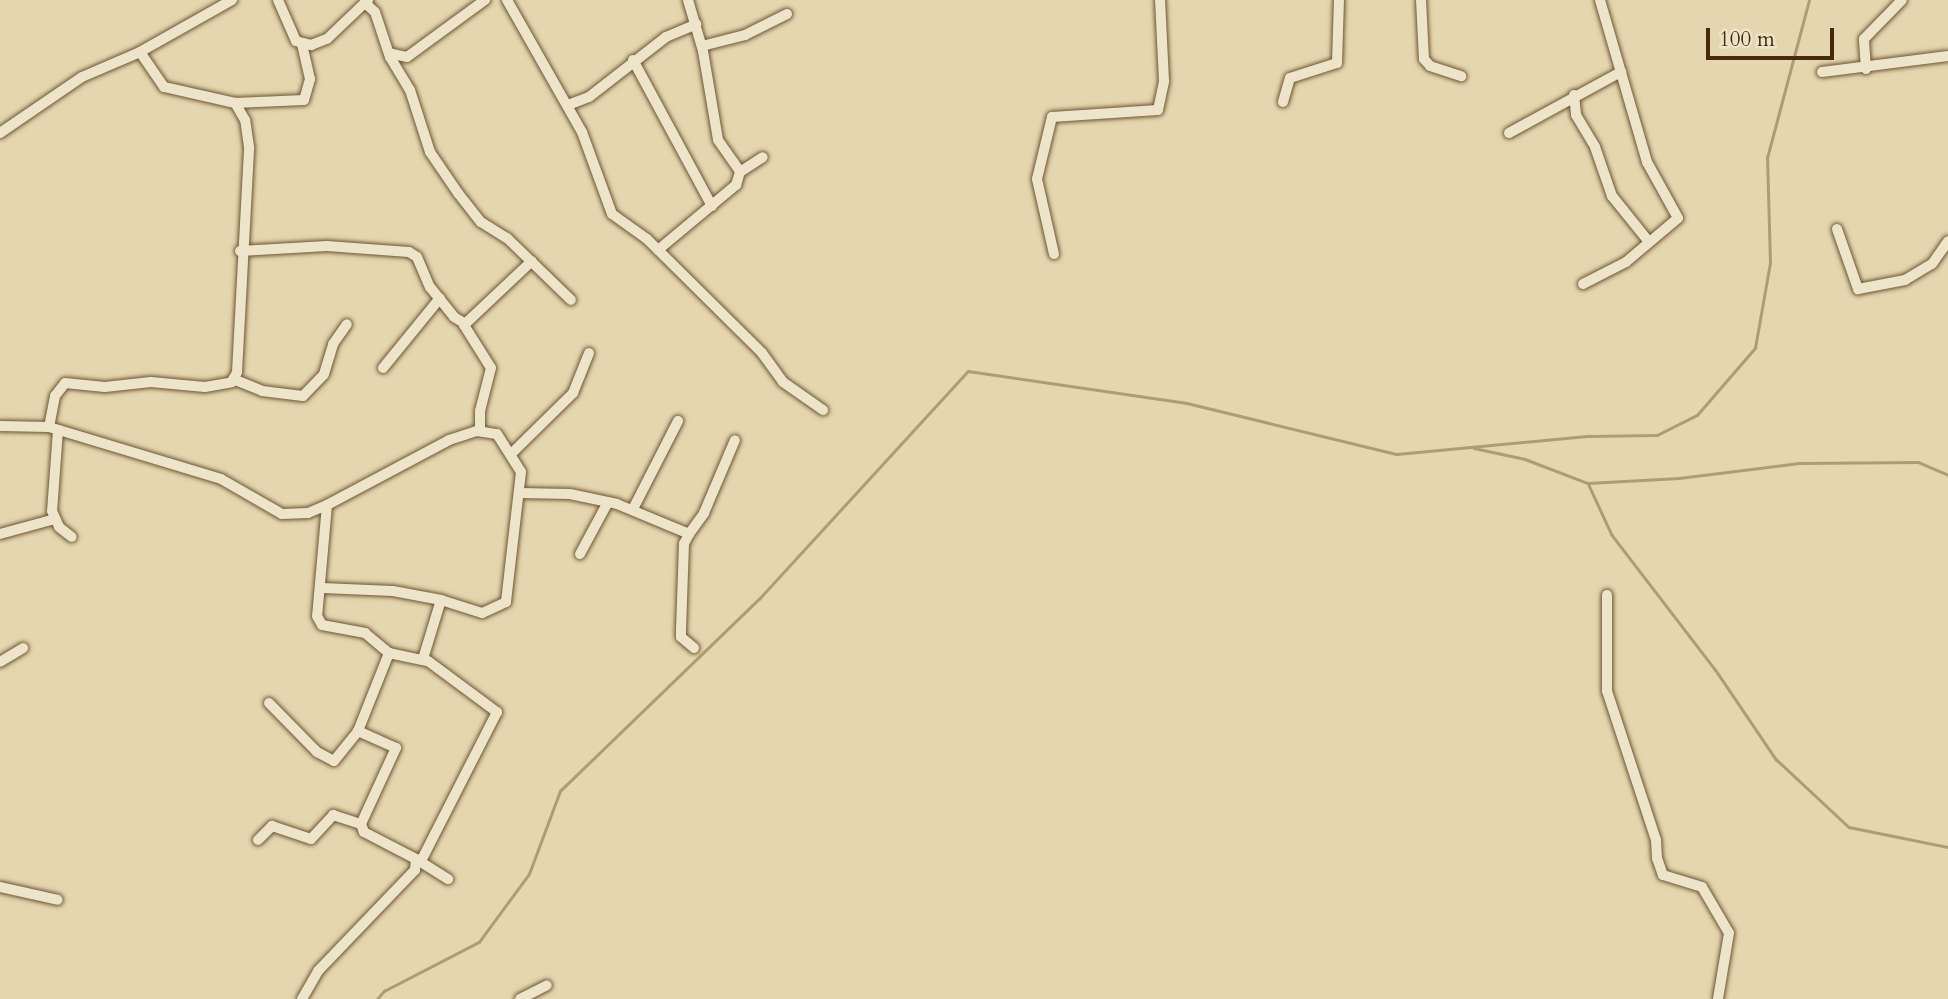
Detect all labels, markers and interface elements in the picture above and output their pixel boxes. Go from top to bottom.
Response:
scale bar [1710,14,1838,58]
text: 100 m [1719,25,1775,54]

